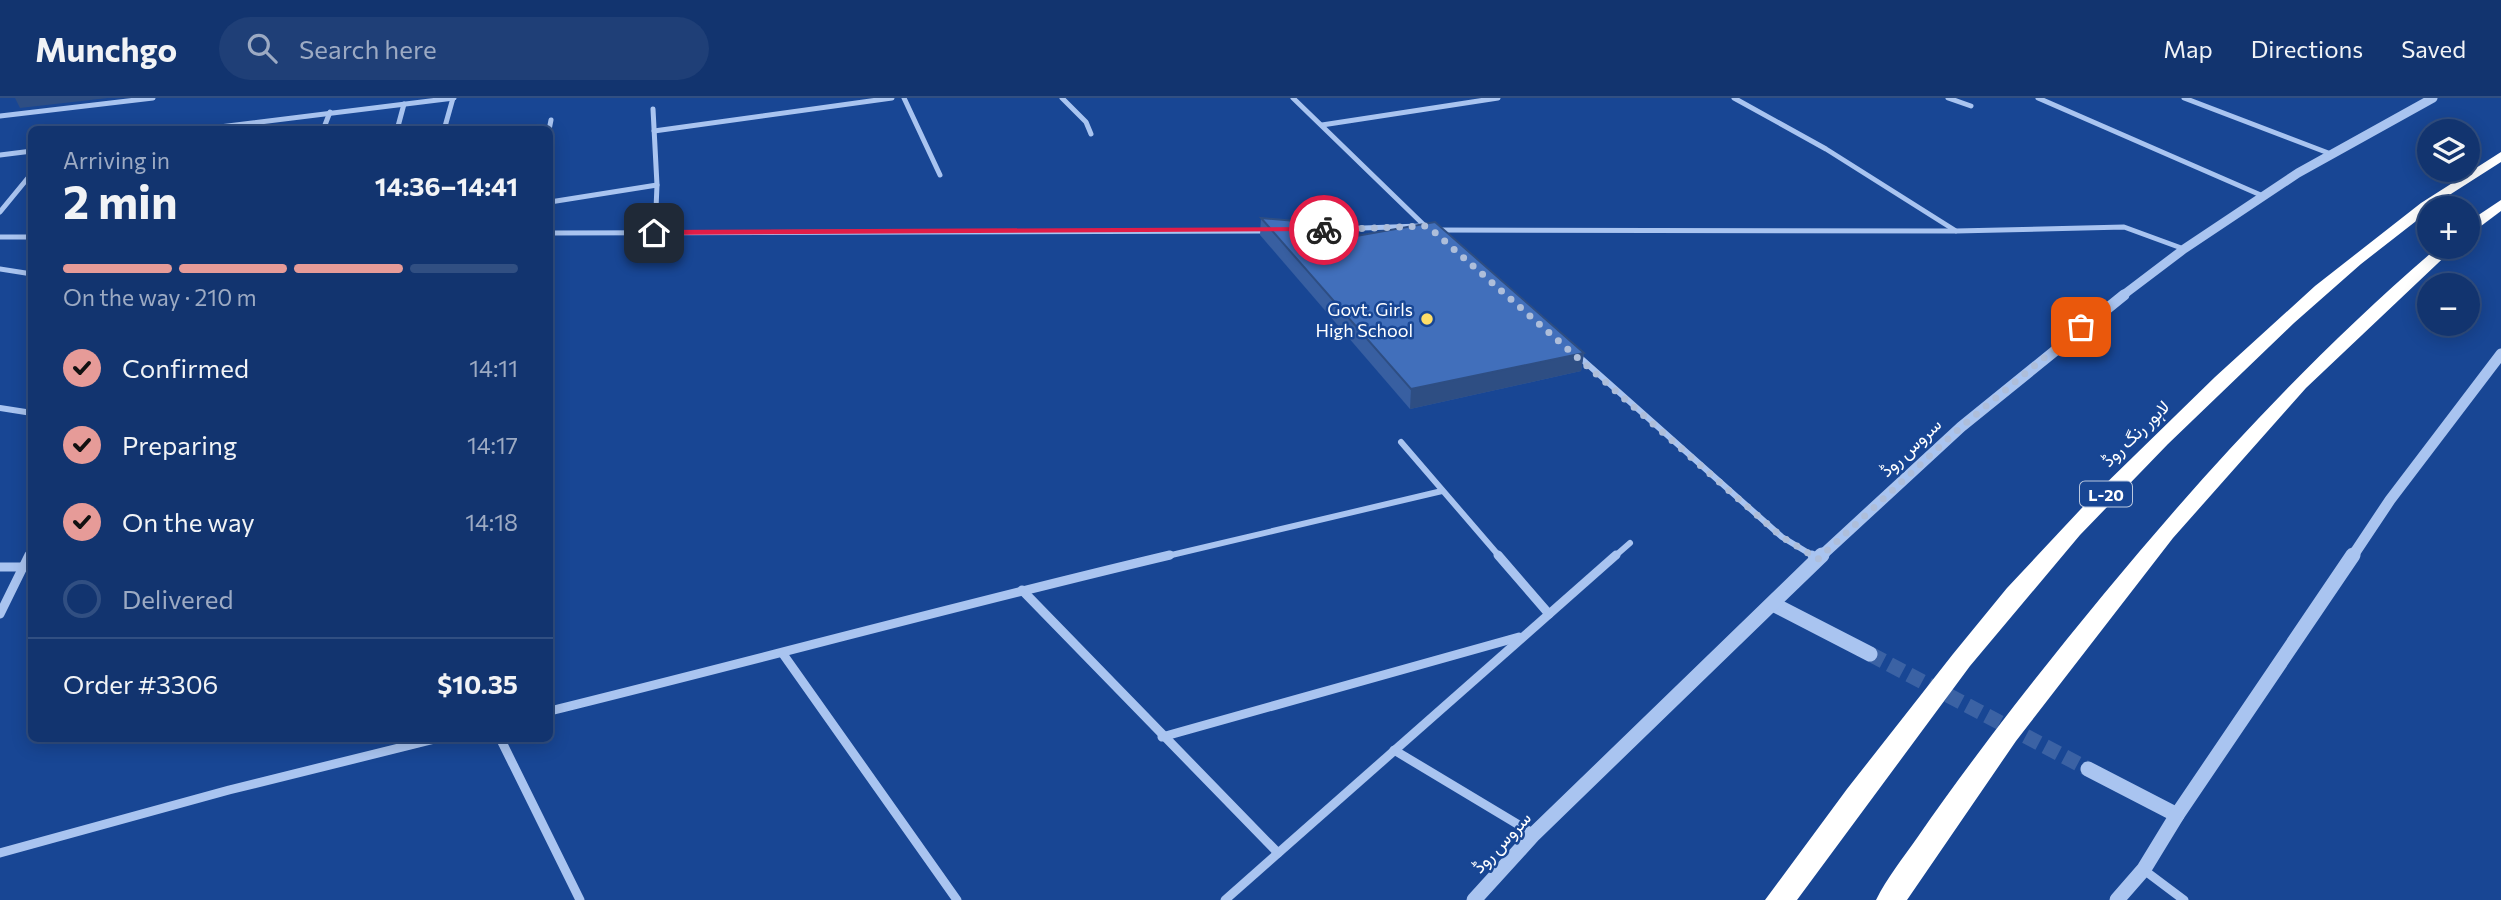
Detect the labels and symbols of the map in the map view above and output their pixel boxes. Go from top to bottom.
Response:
courier [1289,195,1359,265]
pin [624,203,684,263]
pin [2051,297,2111,357]
place label: Govt. Girls High School [1316,298,1413,341]
marker: Govt. Girls High School [1419,311,1435,327]
street label: لاہور رنگ روڈ [2096,395,2175,472]
street label: سروس روڈ [1875,413,1946,482]
road number: L-20 [2080,482,2132,506]
street label: سروس روڈ [1467,807,1536,878]

